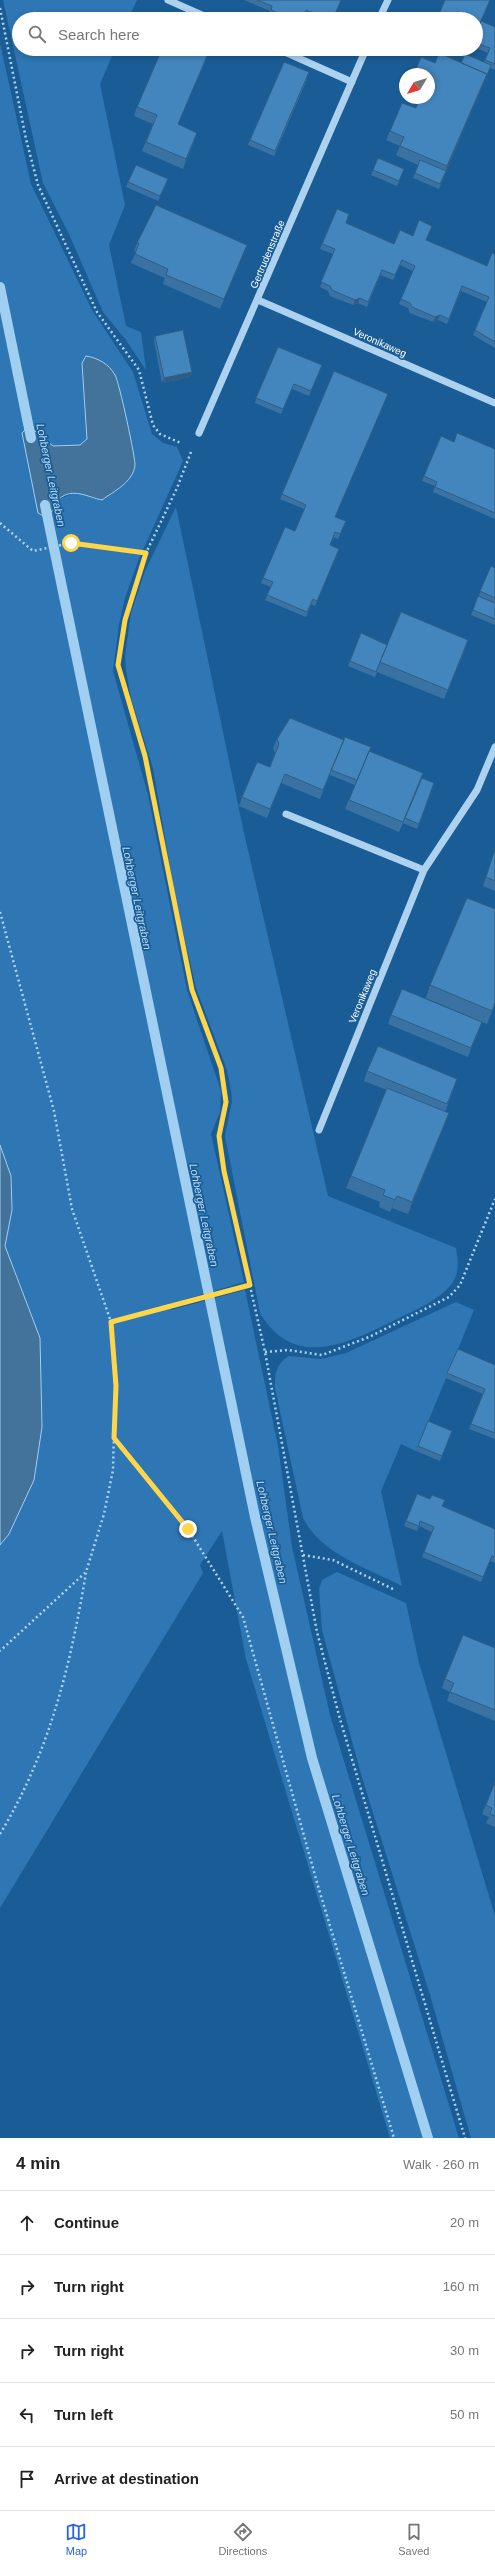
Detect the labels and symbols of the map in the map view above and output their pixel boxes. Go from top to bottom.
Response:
north arrow [399,68,435,104]
street label: Gertrudenstraße [248,218,287,290]
street label: Veronikaweg [351,326,408,359]
water label: Lohberger Leitgraben [34,422,68,528]
route start [62,534,80,552]
water label: Lohberger Leitgraben [120,845,154,951]
street label: Veronikaweg [347,968,378,1025]
water label: Lohberger Leitgraben [187,1162,221,1268]
water label: Lohberger Leitgraben [254,1479,290,1585]
route end [179,1520,197,1538]
water label: Lohberger Leitgraben [330,1793,372,1897]

